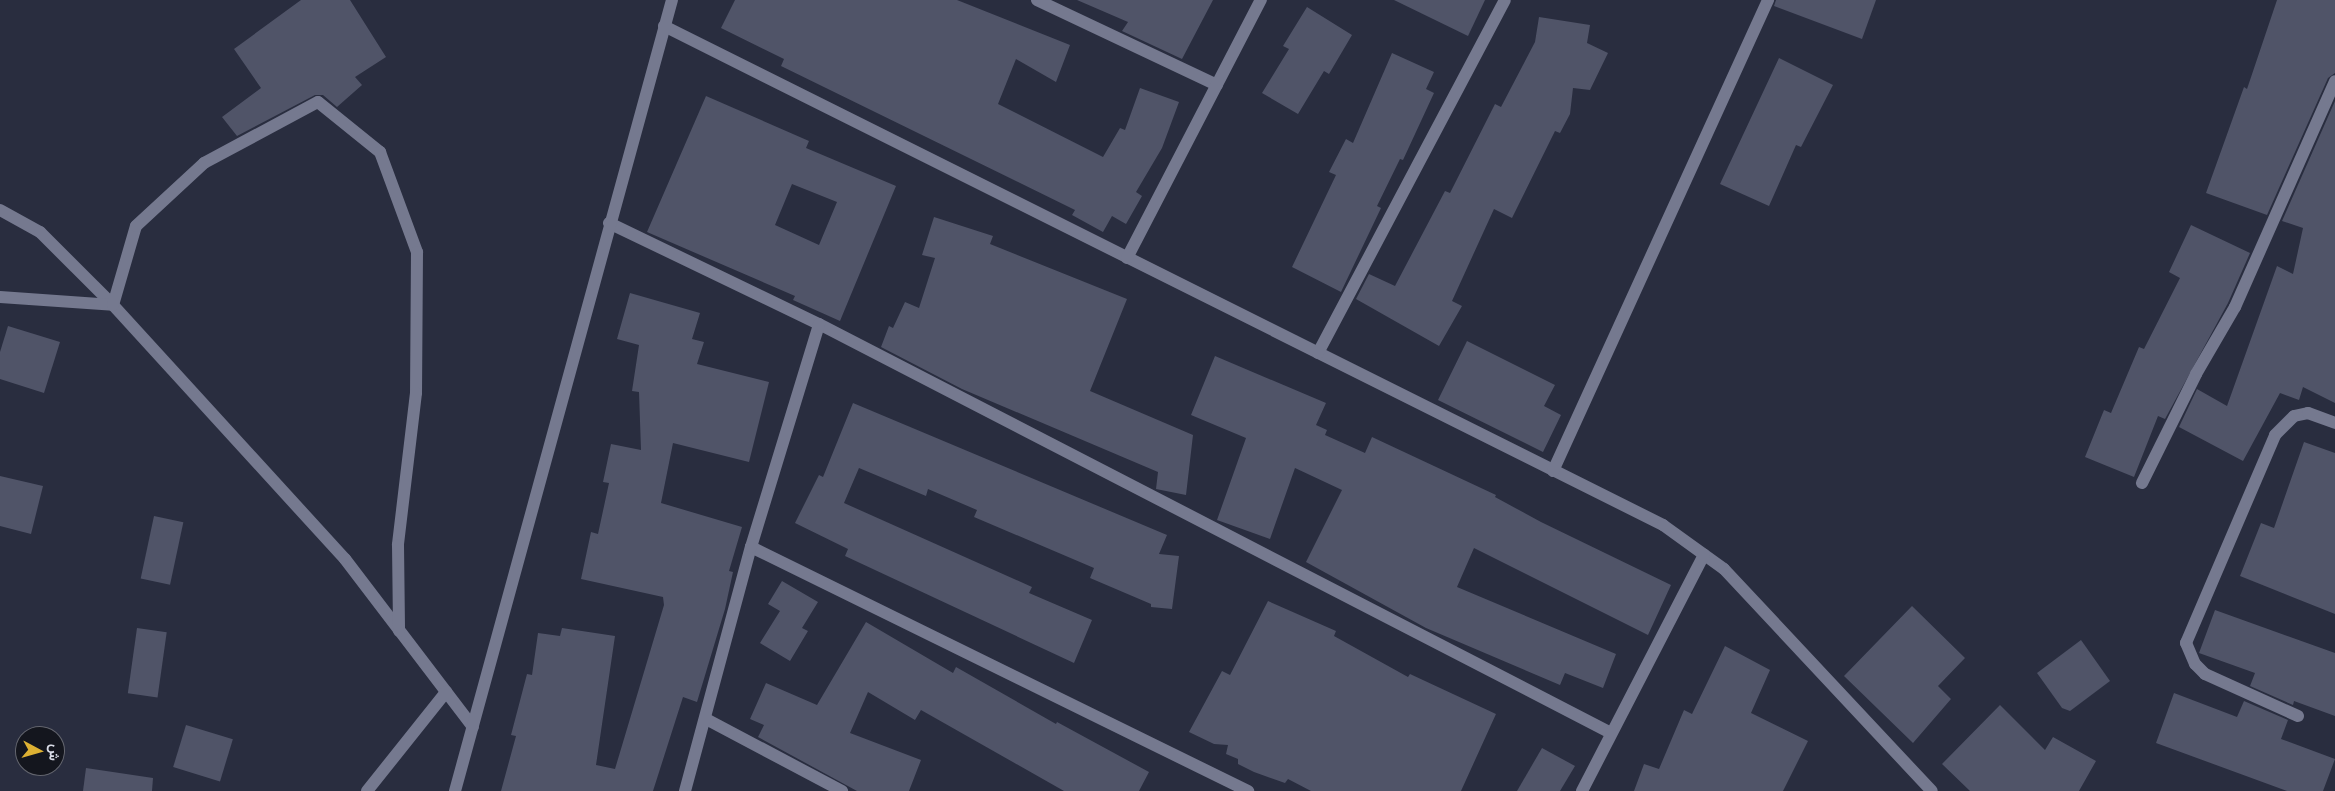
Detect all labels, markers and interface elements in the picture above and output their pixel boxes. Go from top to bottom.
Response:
north arrow [15,726,65,776]
text: ش [45,743,64,762]

